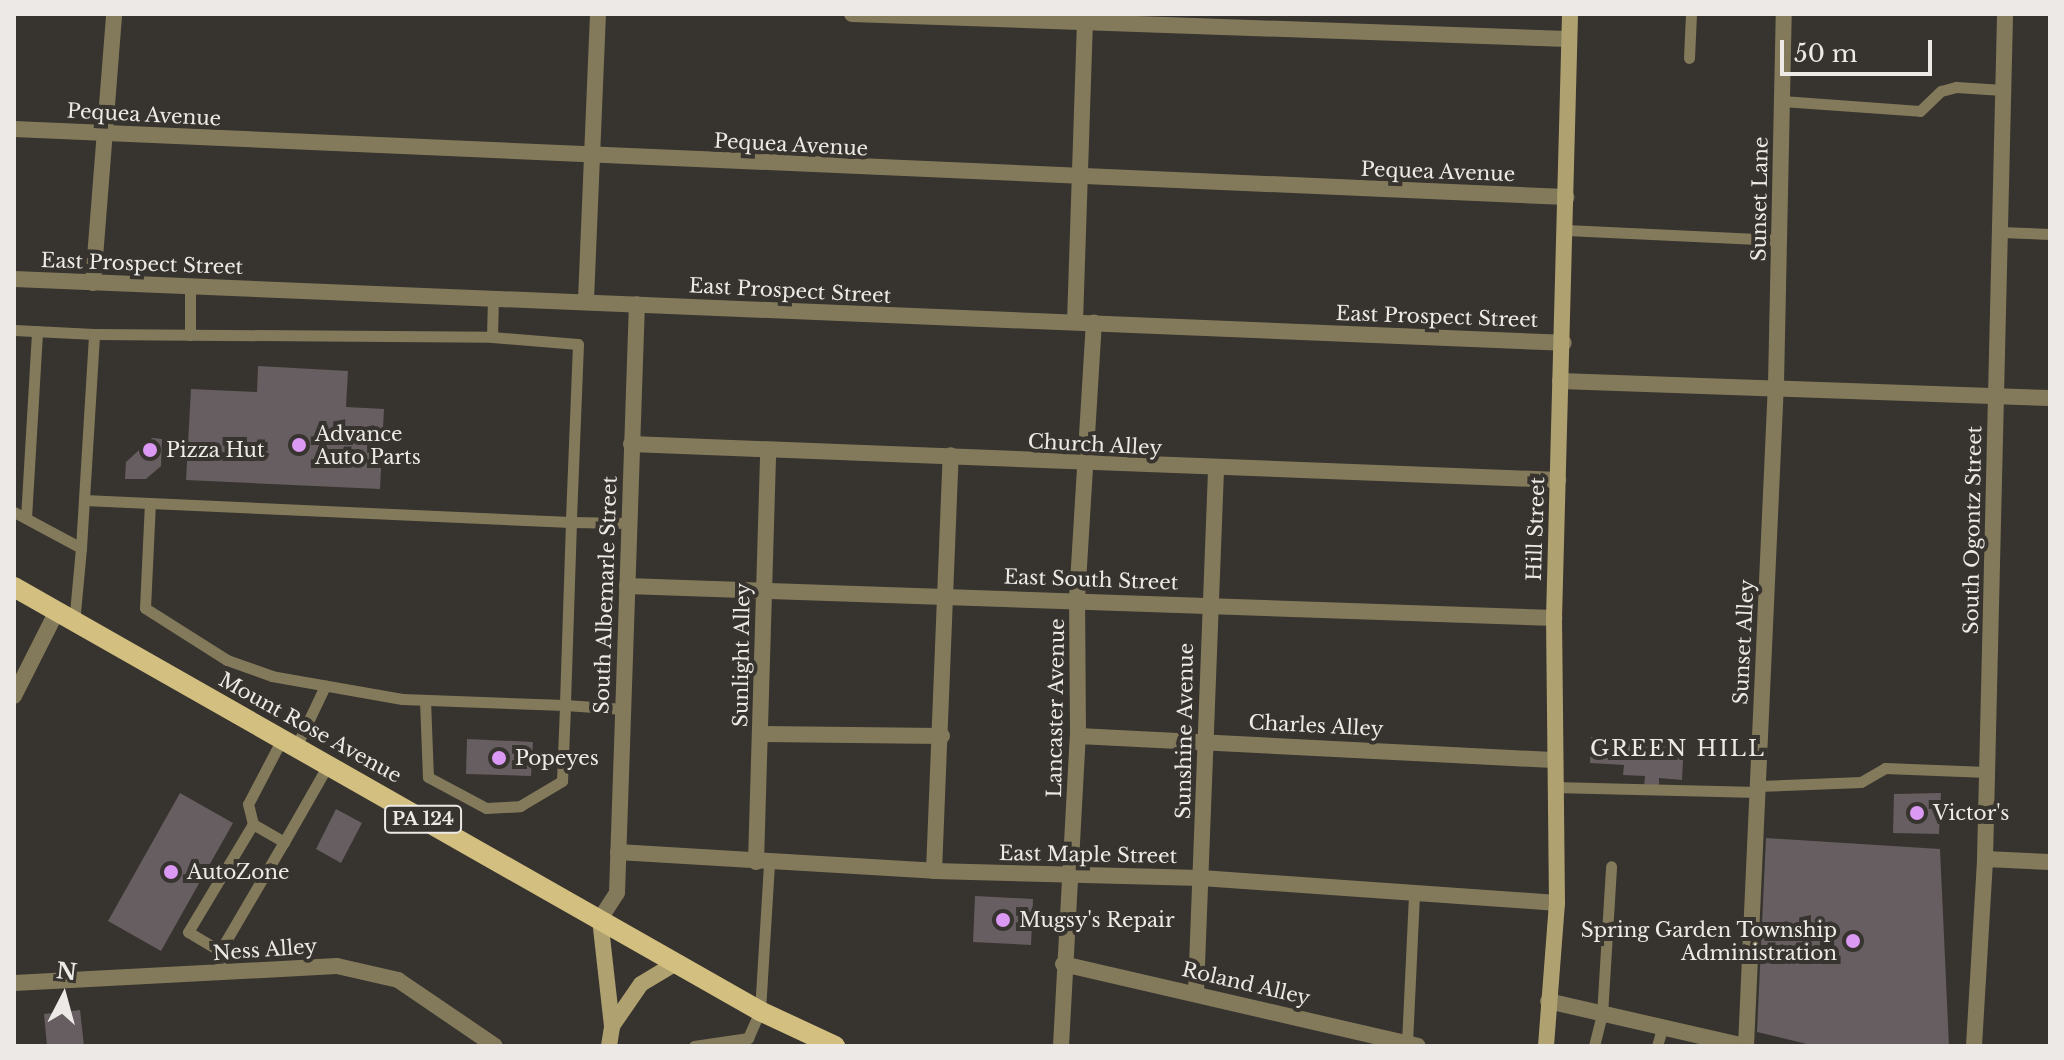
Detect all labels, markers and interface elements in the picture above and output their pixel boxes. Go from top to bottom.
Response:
scale bar [1784,24,1936,74]
text: 50 m [1794,39,1857,68]
street label: Pequea Avenue [66,99,222,131]
street label: Pequea Avenue [713,129,869,161]
street label: Sunset Lane [1747,136,1773,262]
street label: Pequea Avenue [1360,157,1516,187]
street label: East Prospect Street [40,248,244,280]
street label: East Prospect Street [688,274,892,308]
street label: East Prospect Street [1335,301,1539,333]
place label: Advance Auto Parts [315,422,421,469]
street label: South Ogontz Street [1959,426,1987,634]
street label: Church Alley [1027,429,1163,461]
marker: Advance Auto Parts [290,436,308,454]
place label: Pizza Hut [166,438,265,462]
marker: Pizza Hut [141,441,159,459]
street label: South Albemarle Street [590,475,622,715]
street label: Hill Street [1522,477,1550,581]
street label: East South Street [1003,565,1179,595]
street label: Sunset Alley [1729,578,1759,706]
street label: Sunlight Alley [729,582,755,728]
street label: Lancaster Avenue [1042,617,1070,799]
street label: Sunshine Avenue [1171,642,1199,820]
street label: Mount Rose Avenue [214,668,406,788]
street label: Charles Alley [1248,710,1384,742]
district label: GREEN HILL [1590,736,1766,762]
place label: Popeyes [515,746,599,770]
marker: Popeyes [490,749,508,767]
place label: Victor's [1933,801,2009,825]
marker: Victor's [1908,804,1926,822]
road number: PA 124 [383,805,463,833]
street label: East Maple Street [999,841,1177,869]
place label: AutoZone [187,860,289,884]
marker: AutoZone [162,863,180,881]
place label: Mugsy's Repair [1019,908,1174,932]
marker: Mugsy's Repair [994,911,1012,929]
place label: Spring Garden Township Administration [1580,918,1837,965]
marker: Spring Garden Township Administration [1844,932,1862,950]
street label: Ness Alley [212,934,318,966]
north arrow [24,956,104,1036]
text: N [55,957,78,986]
street label: Roland Alley [1179,957,1313,1011]

